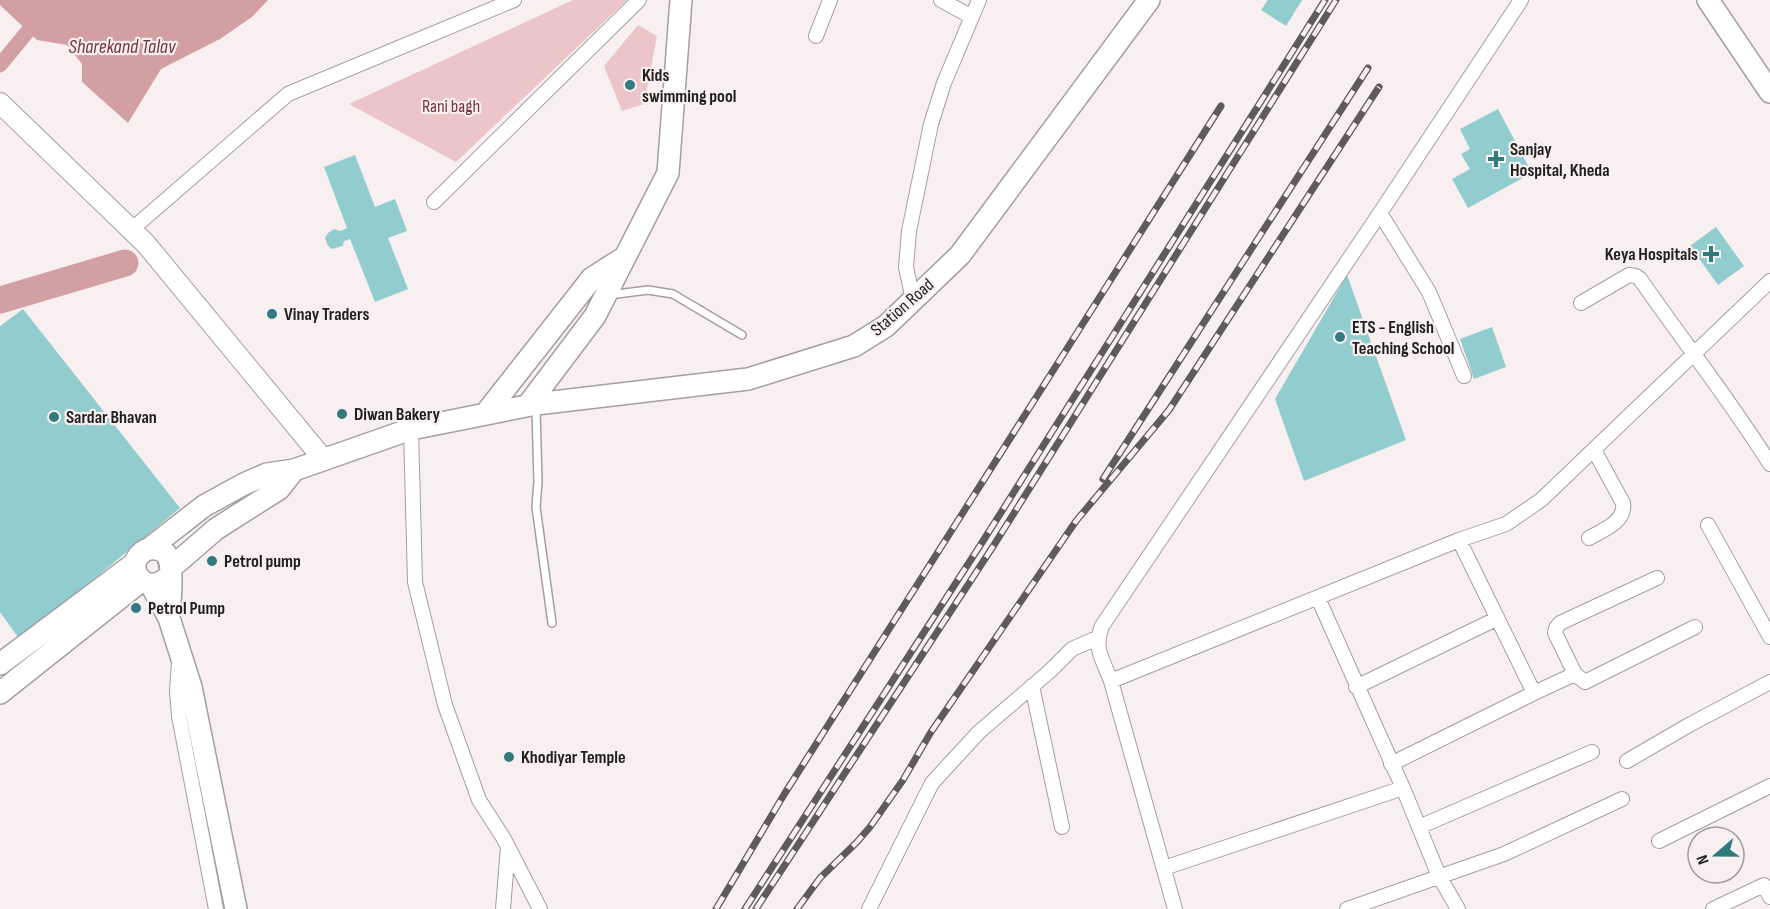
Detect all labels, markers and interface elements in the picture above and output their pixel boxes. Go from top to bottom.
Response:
water label: Sharekand Talav [69,35,177,59]
place label: Kids swimming pool [642,65,736,107]
marker: Kids swimming pool [623,78,637,92]
park label: Rani bagh [422,96,480,117]
place label: Sanjay Hospital, Kheda [1510,139,1610,181]
marker: Sanjay Hospital, Kheda [1487,150,1505,168]
place label: Keya Hospitals [1605,244,1698,265]
marker: Keya Hospitals [1702,245,1720,263]
street label: Station Road [866,274,938,341]
place label: Vinay Traders [284,304,369,325]
marker: Vinay Traders [265,307,279,321]
place label: ETS - English Teaching School [1352,317,1455,359]
marker: ETS - English Teaching School [1333,330,1347,344]
place label: Diwan Bakery [354,404,440,425]
place label: Sardar Bhavan [66,407,157,428]
marker: Diwan Bakery [335,407,349,421]
marker: Sardar Bhavan [47,410,61,424]
place label: Petrol pump [224,551,301,572]
marker: Petrol pump [205,554,219,568]
place label: Petrol Pump [148,598,225,619]
marker: Petrol Pump [129,601,143,615]
place label: Khodiyar Temple [521,747,626,768]
marker: Khodiyar Temple [502,750,516,764]
north arrow [1686,825,1746,885]
text: N [1693,852,1714,867]

